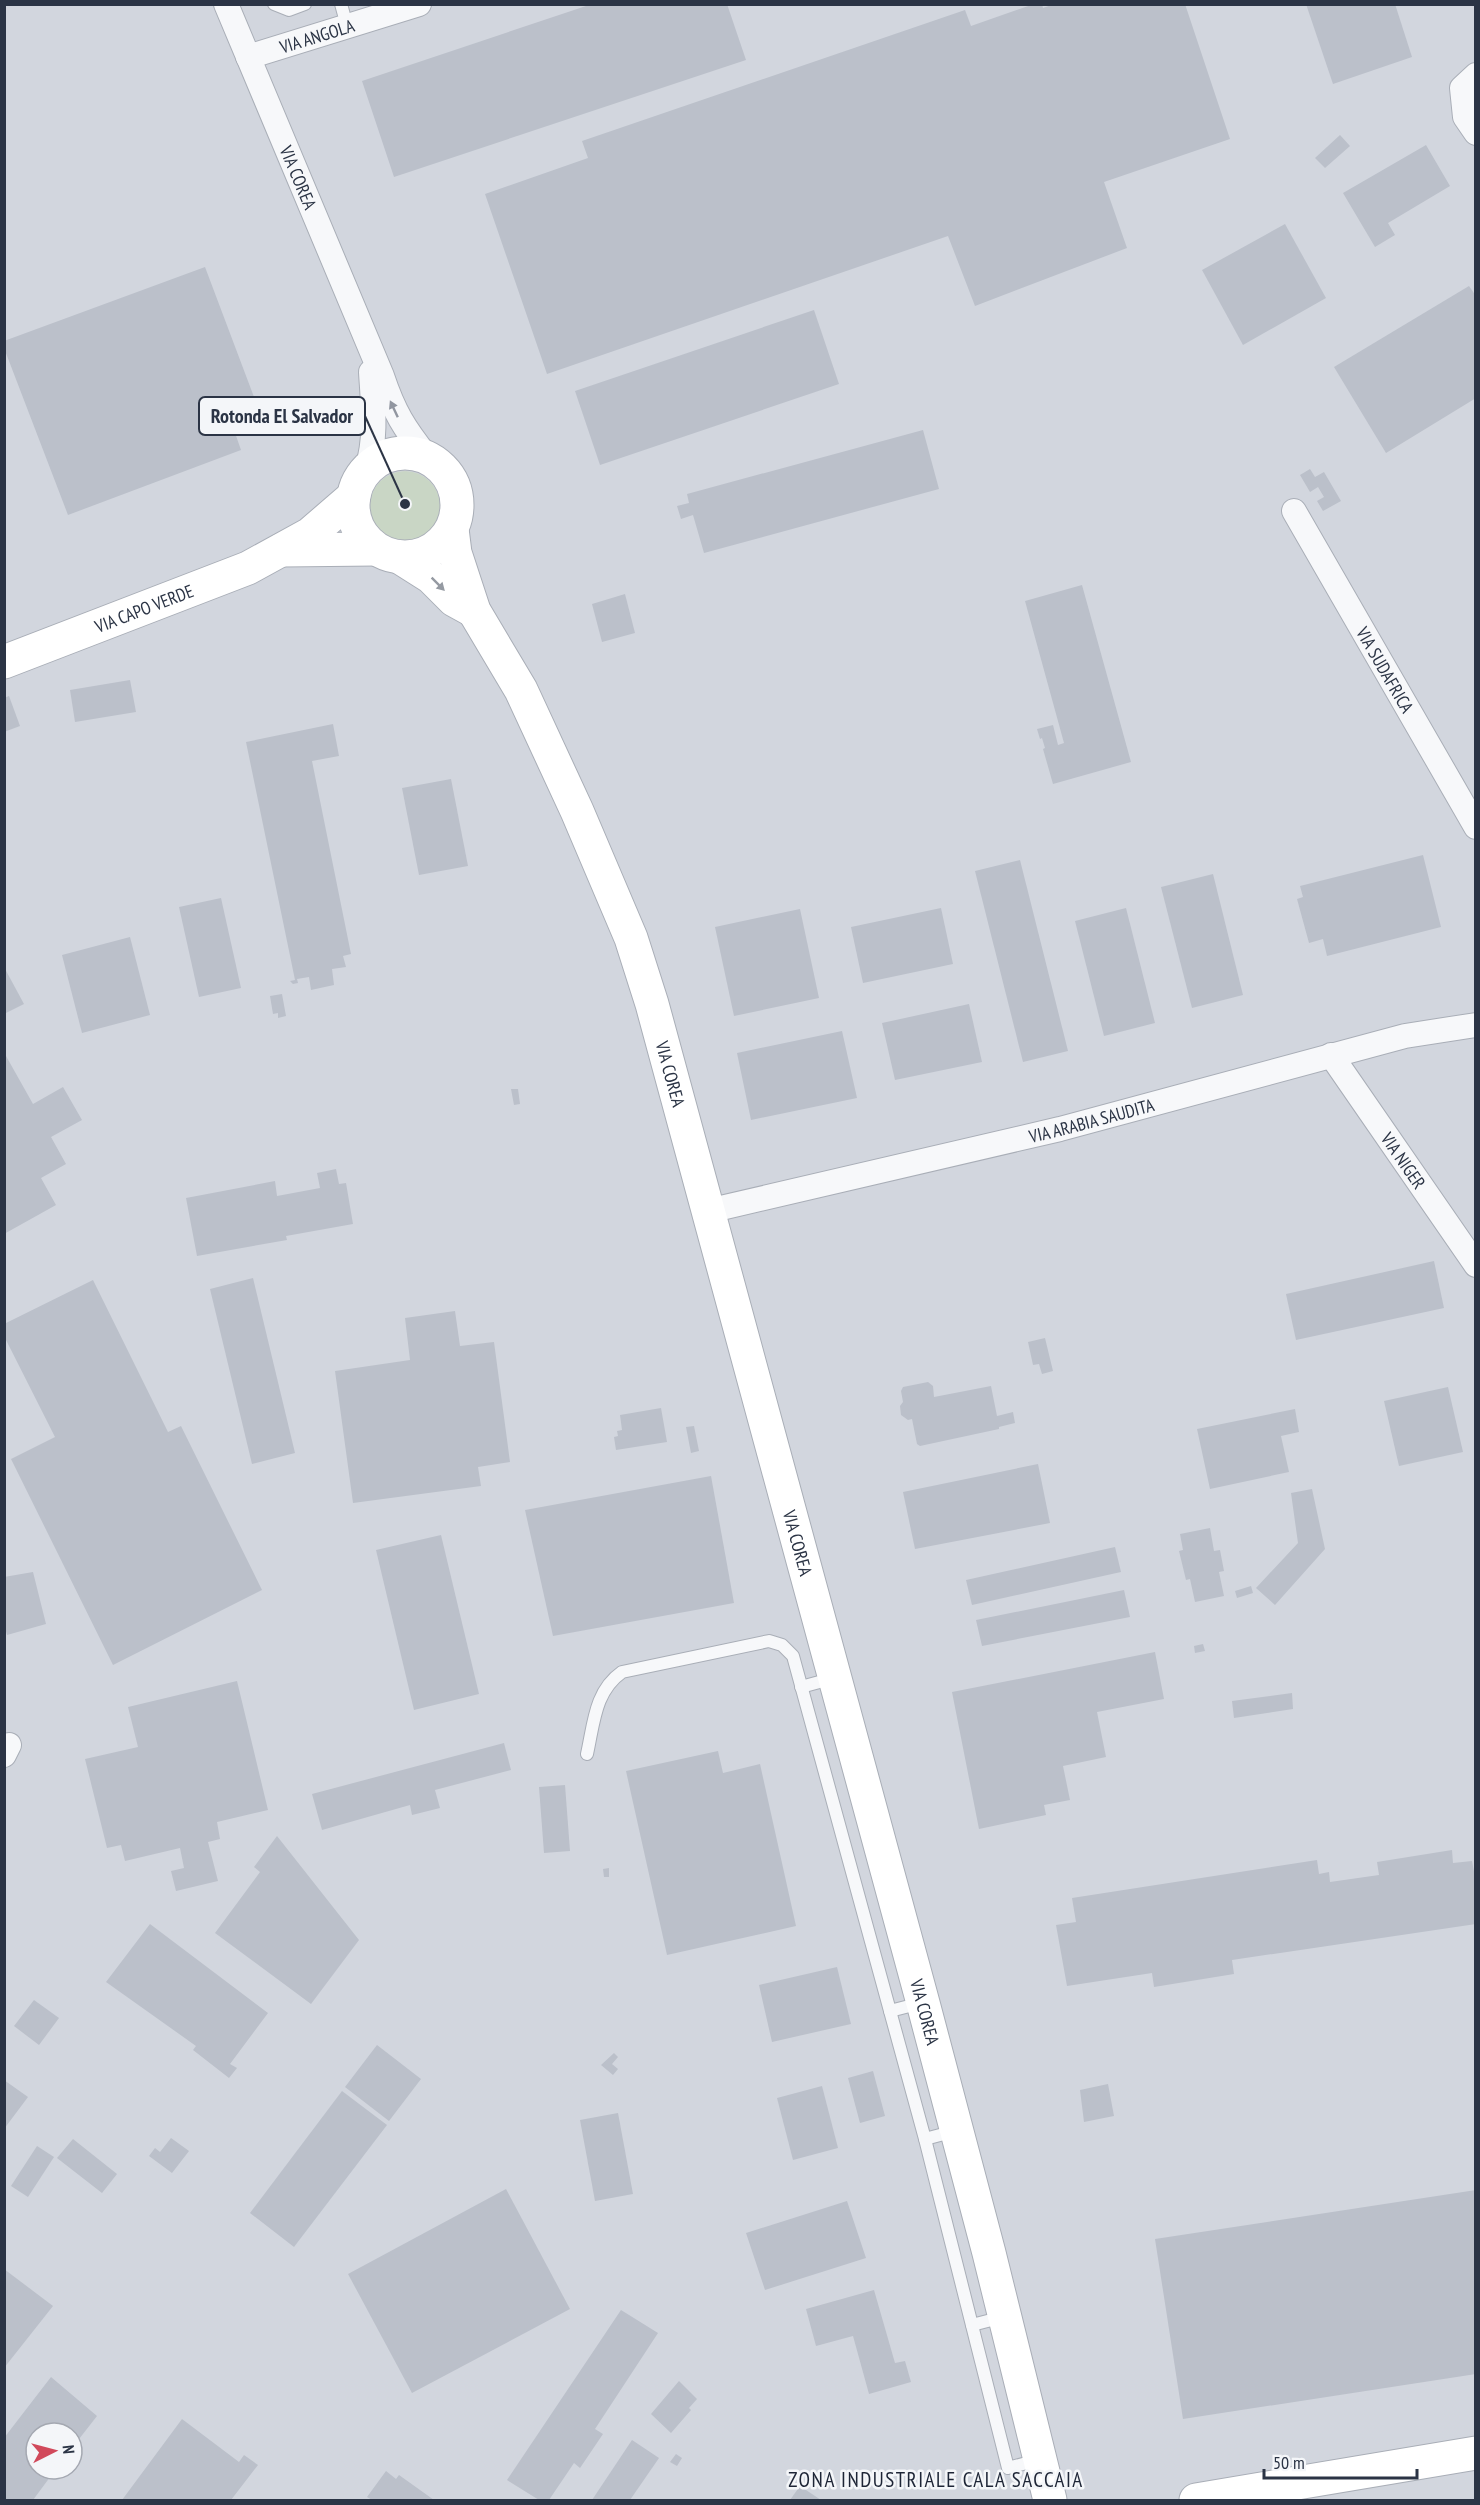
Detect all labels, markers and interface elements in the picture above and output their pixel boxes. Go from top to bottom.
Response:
street label: VIA ANGOLA [276,13,357,58]
street label: VIA COREA [275,141,322,213]
callout: Rotonda El Salvador [199,397,365,435]
one-way arrow [389,400,399,418]
text: Rotonda El Salvador [211,403,353,429]
one-way arrow [430,577,444,591]
street label: VIA CAPO VERDE [91,579,196,638]
street label: VIA SUDAFRICA [1351,622,1419,717]
street label: VIA COREA [651,1037,691,1110]
street label: VIA ARABIA SAUDITA [1026,1093,1157,1148]
street label: VIA NIGER [1376,1127,1431,1193]
street label: VIA COREA [778,1507,818,1579]
street label: VIA COREA [905,1976,945,2048]
north arrow [24,2421,84,2481]
scale bar [1264,2442,1417,2480]
text: N [59,2444,79,2455]
text: 50 m [1273,2451,1305,2474]
district label: ZONA INDUSTRIALE CALA SACCAIA [788,2466,1084,2493]

